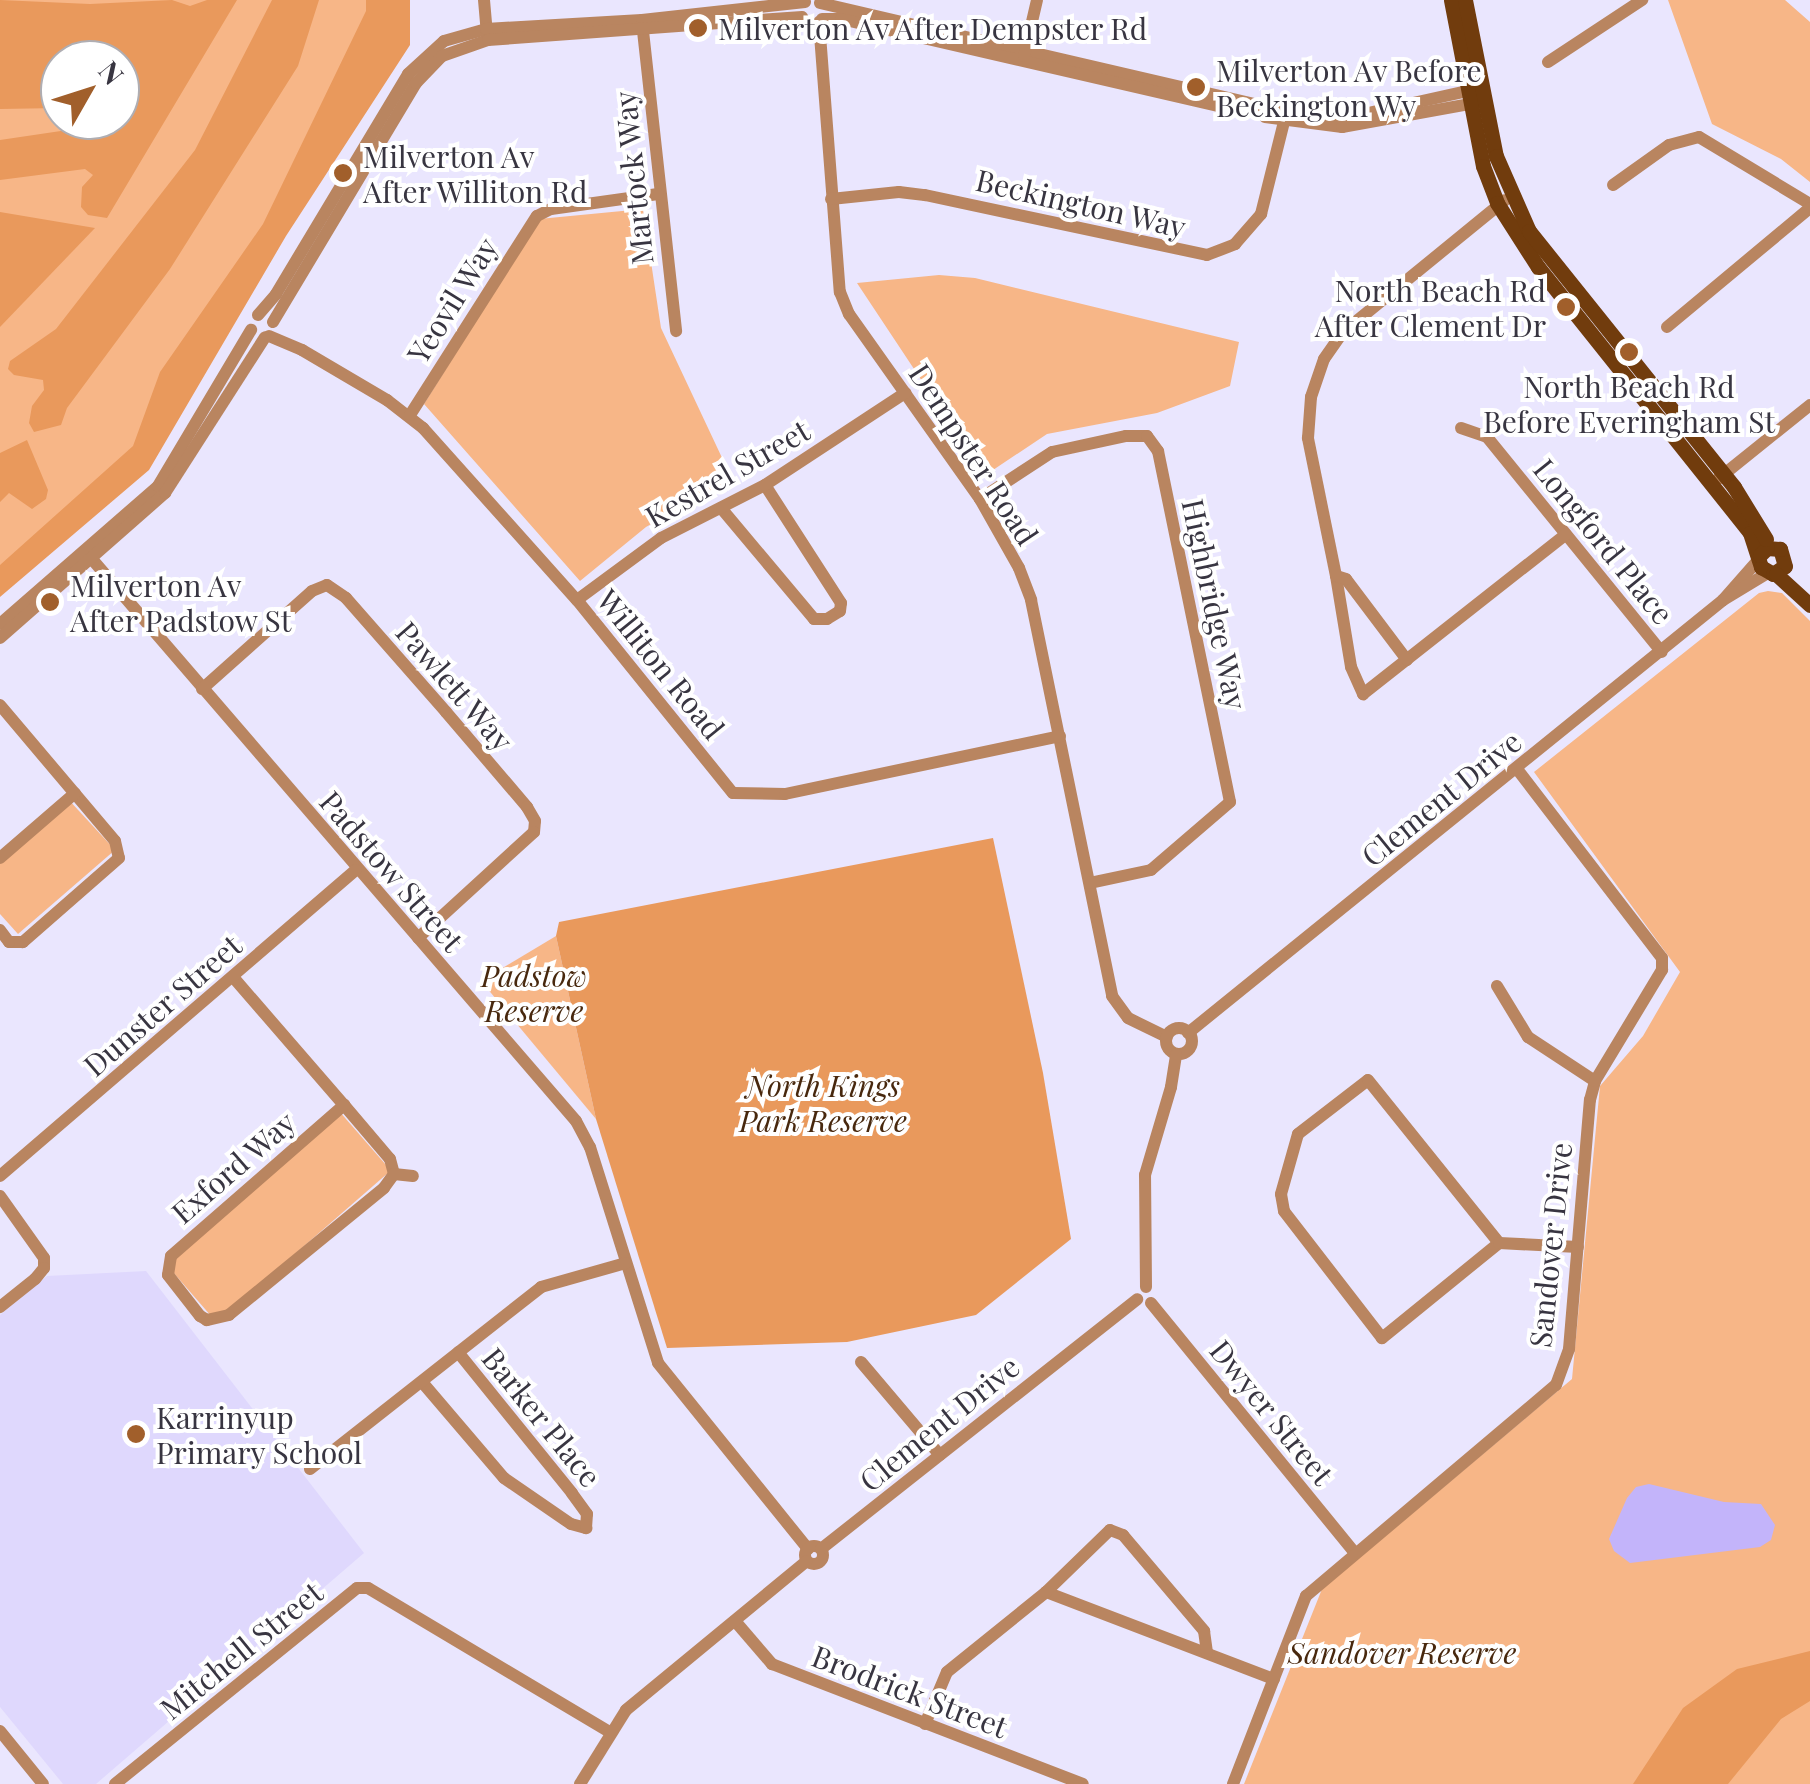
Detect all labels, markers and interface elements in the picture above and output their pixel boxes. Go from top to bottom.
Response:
place label: Milverton Av After Dempster Rd [718,10,1151,46]
marker: Milverton Av After Dempster Rd [687,17,709,39]
north arrow [40,40,140,140]
place label: Milverton Av Before Beckington Wy [1216,52,1484,122]
text: N [91,53,133,92]
marker: Milverton Av Before Beckington Wy [1185,76,1207,98]
street label: Martock Way [606,89,660,267]
place label: Milverton Av After Williton Rd [363,138,589,208]
street label: Beckington Way [972,161,1190,245]
marker: Milverton Av After Williton Rd [332,162,354,184]
street label: Yeovil Way [399,230,505,370]
place label: North Beach Rd After Clement Dr [1314,272,1546,342]
marker: North Beach Rd After Clement Dr [1555,296,1577,318]
marker: North Beach Rd Before Everingham St [1618,341,1640,363]
street label: Dempster Road [902,356,1046,552]
place label: North Beach Rd Before Everingham St [1483,368,1775,438]
street label: Kestrel Street [639,412,815,534]
street label: Longford Place [1527,451,1681,631]
street label: Highbridge Way [1175,495,1255,713]
place label: Milverton Av After Padstow St [70,567,293,638]
street label: Williton Road [590,582,732,746]
marker: Milverton Av After Padstow St [39,591,61,613]
street label: Pawlett Way [389,613,521,759]
street label: Clement Drive [1354,723,1528,873]
street label: Padstow Street [312,783,472,959]
street label: Dunster Street [76,927,248,1083]
park label: Padstow Reserve [481,957,587,1028]
park label: North Kings Park Reserve [739,1067,907,1138]
street label: Exford Way [163,1103,303,1231]
street label: Sandover Drive [1521,1140,1579,1350]
street label: Dwyer Street [1203,1332,1341,1492]
street label: Barker Place [475,1340,609,1494]
street label: Clement Drive [852,1348,1026,1498]
place label: Karrinyup Primary School [156,1399,363,1470]
marker: Karrinyup Primary School [125,1423,147,1445]
street label: Mitchell Street [153,1574,329,1726]
park label: Sandover Reserve [1288,1634,1516,1670]
street label: Brodrick Street [807,1637,1013,1745]

